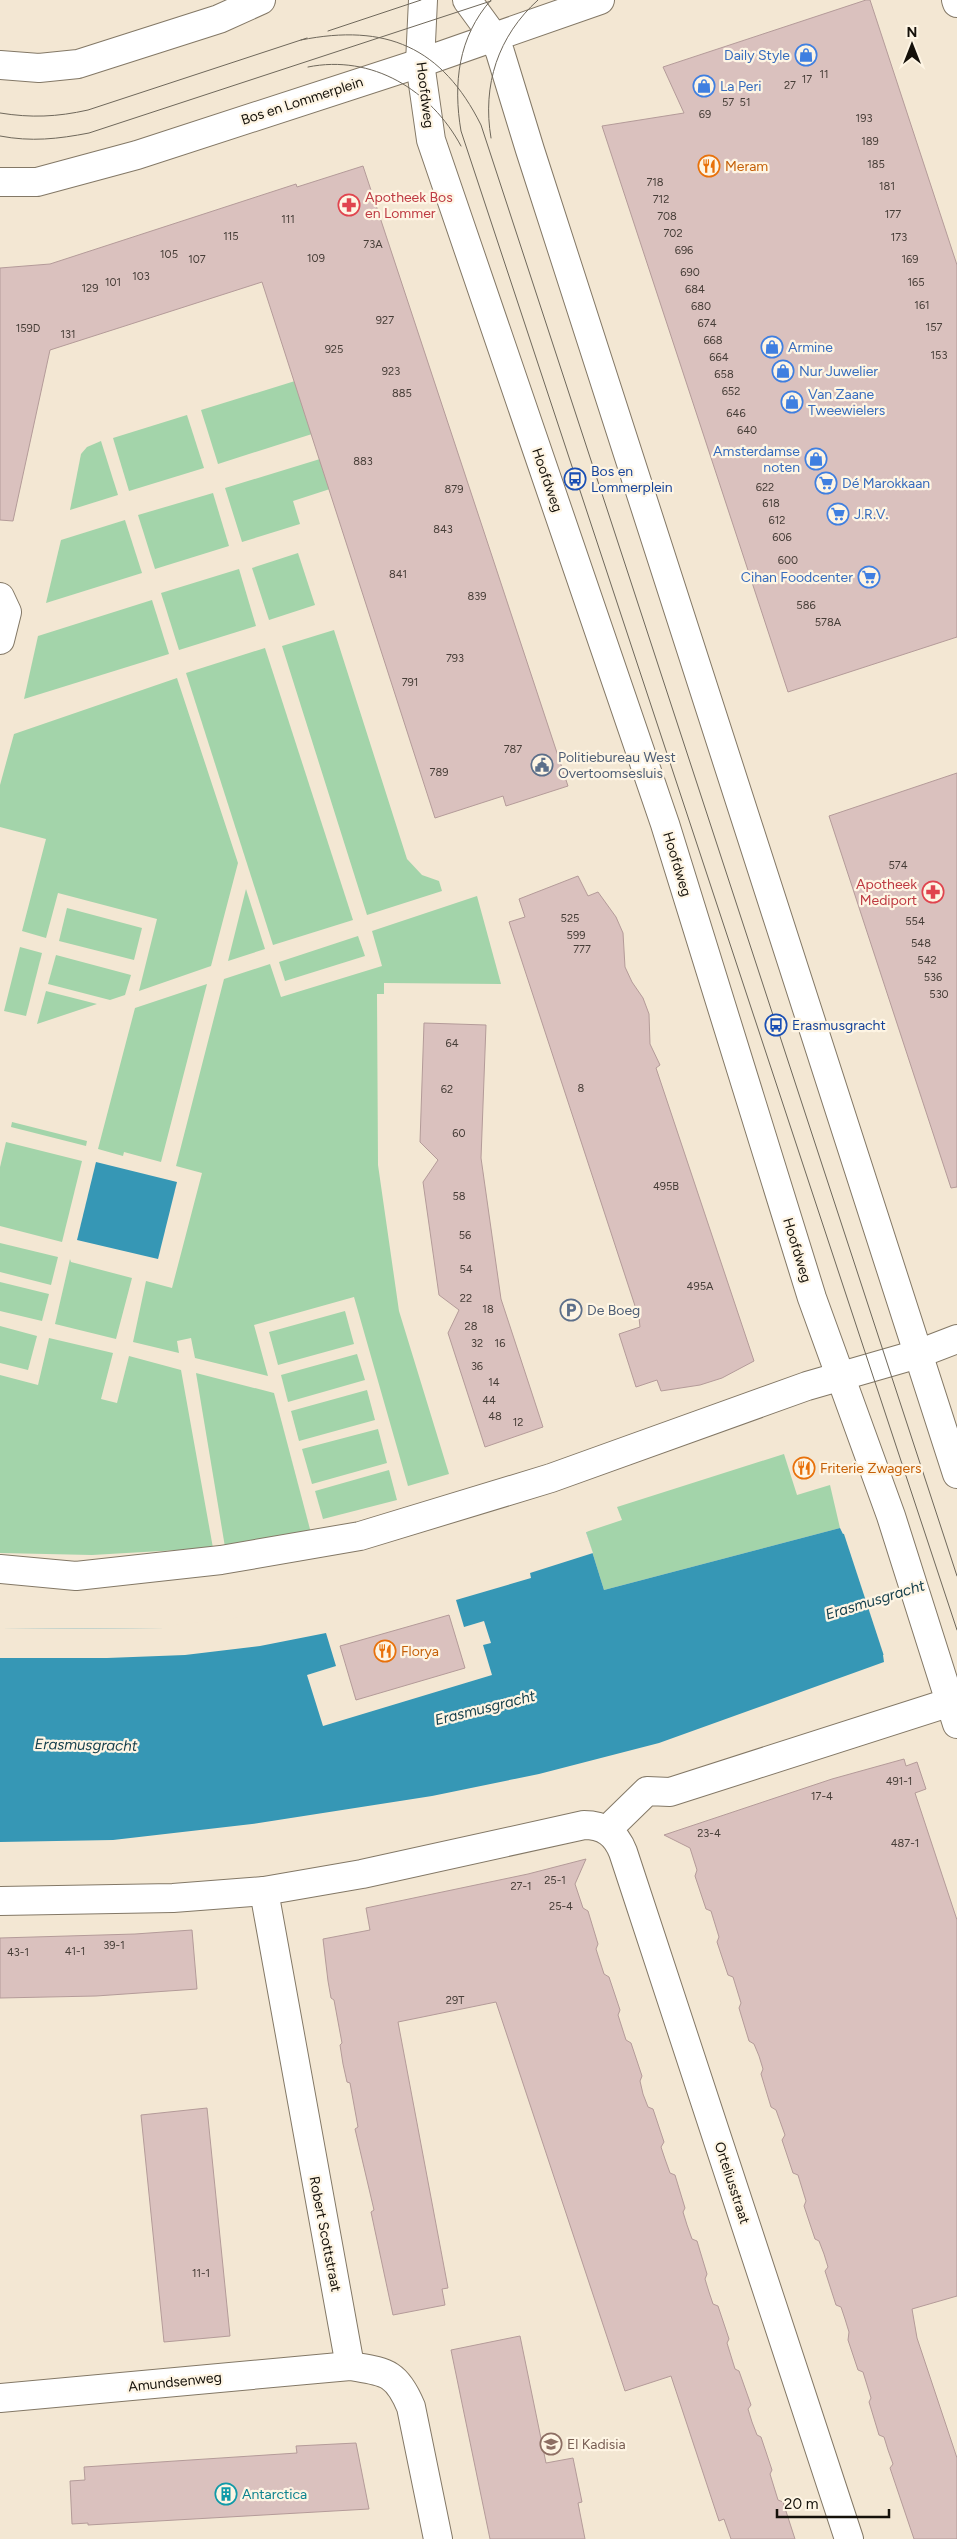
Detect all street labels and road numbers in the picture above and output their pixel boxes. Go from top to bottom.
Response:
street label: Hoofdweg [412,61,438,129]
street label: Bos en Lommerplein [239,73,365,129]
street label: Hoofdweg [528,446,566,514]
street label: Hoofdweg [659,830,695,898]
street label: Hoofdweg [779,1216,815,1284]
street label: Orteliusstraat [711,2140,753,2226]
street label: Robert Scottstraat [305,2175,345,2293]
street label: Amundsenweg [127,2369,223,2395]

